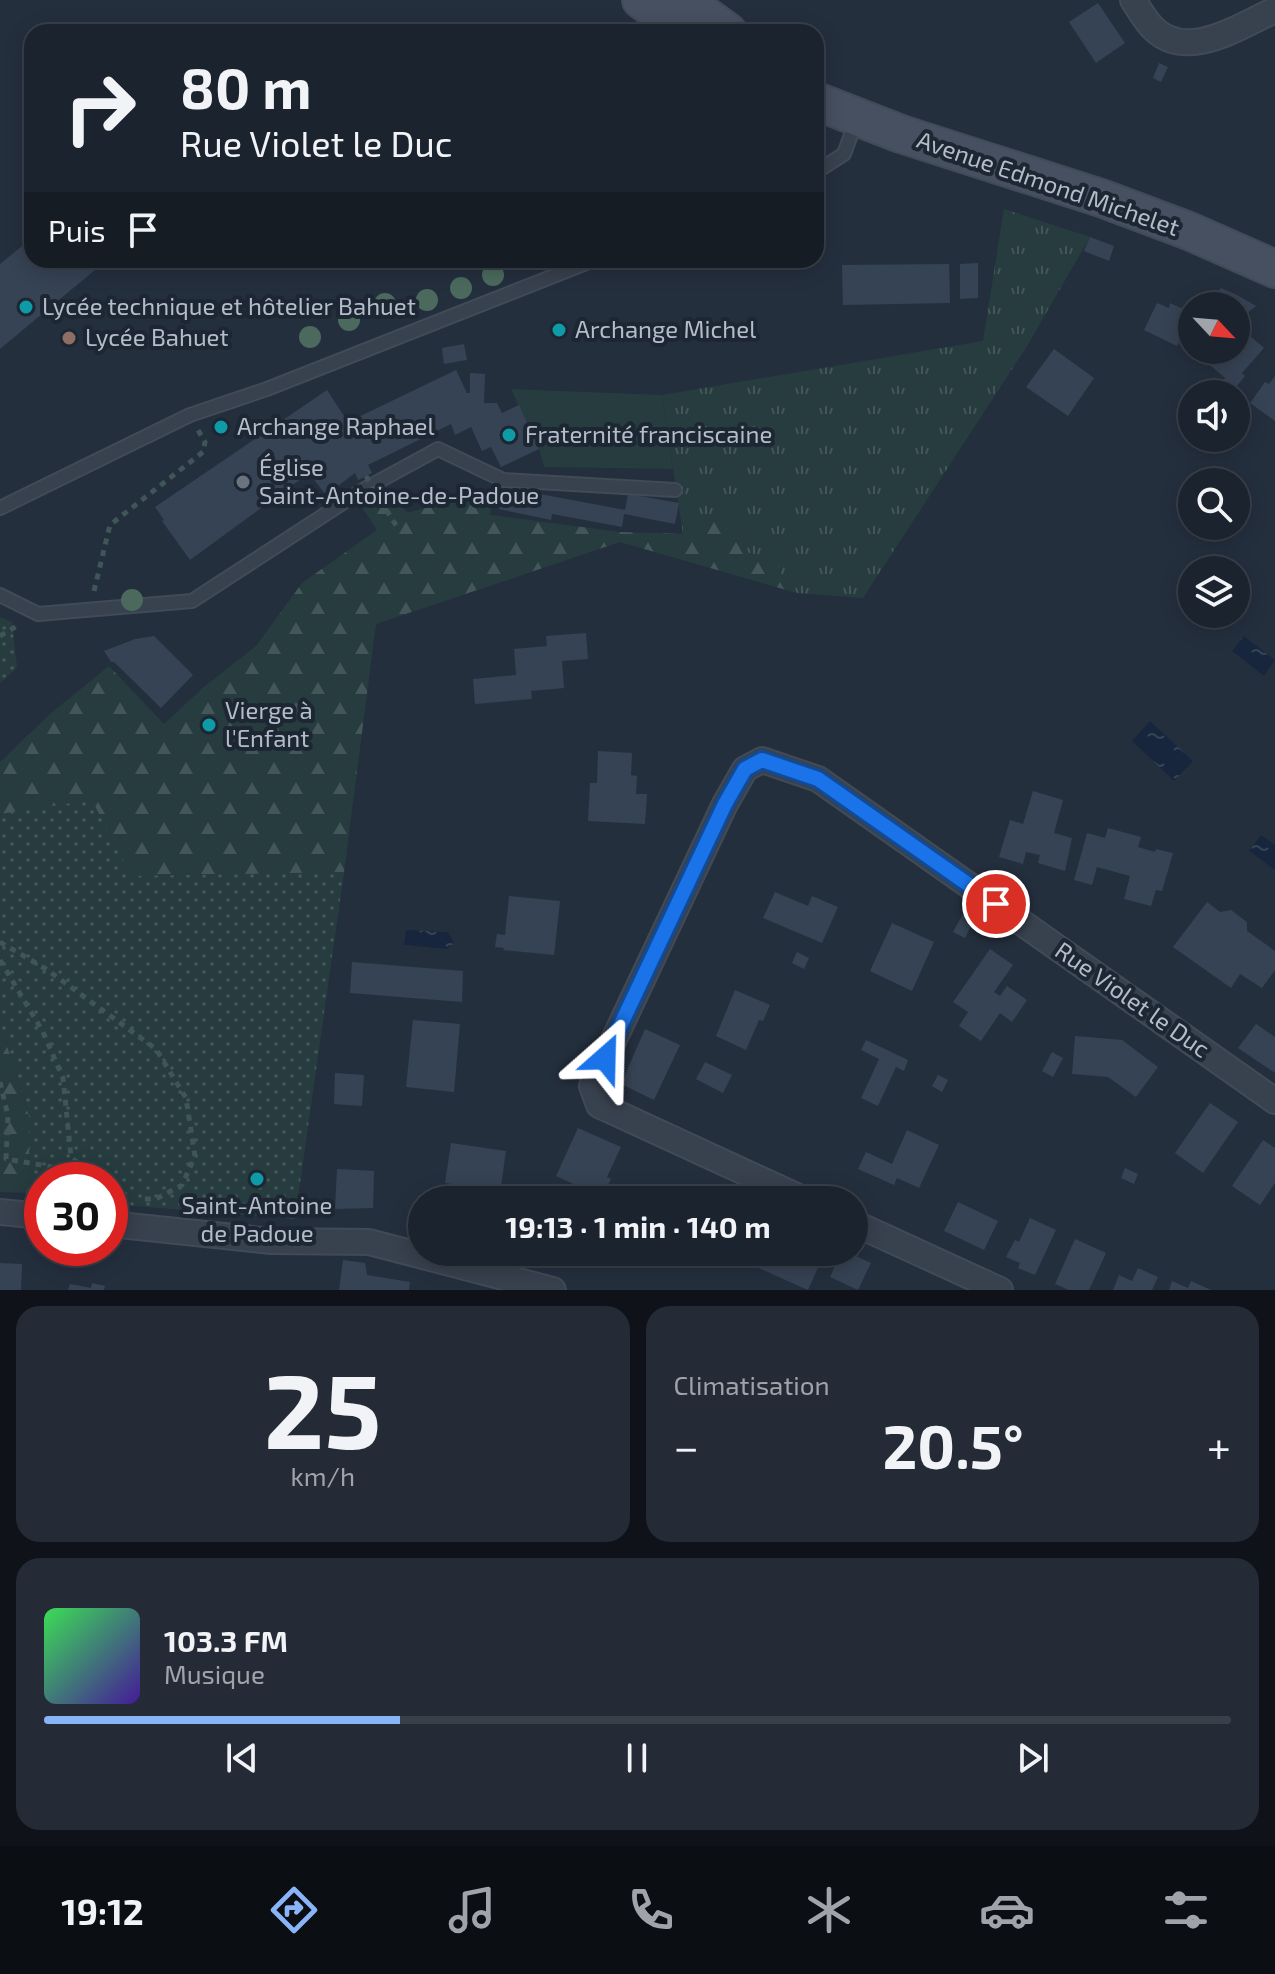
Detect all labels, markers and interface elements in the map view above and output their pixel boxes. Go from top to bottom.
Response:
text: 80 m [180,53,312,120]
icon: right [48,56,152,160]
text: Rue Violet le Duc [180,121,452,164]
street label: Avenue Edmond Michelet [914,124,1183,241]
icon: arrive [121,208,165,252]
text: Puis [48,212,105,248]
place label: Lycée technique et hôtelier Bahuet [42,291,416,320]
north arrow [1178,292,1250,364]
map controls [1178,292,1250,628]
marker: Lycée technique et hôtelier Bahuet [17,298,35,316]
place label: Archange Michel [575,314,756,343]
marker: Archange Michel [550,321,568,339]
place label: Lycée Bahuet [85,322,229,351]
marker: Lycée Bahuet [60,329,78,347]
button: sound [1178,380,1250,452]
place label: Archange Raphael [237,411,435,440]
marker: Archange Raphael [212,418,230,436]
place label: Fraternité franciscaine [525,419,772,448]
marker: Fraternité franciscaine [500,426,518,444]
place label: Église Saint-Antoine-de-Padoue [259,452,539,509]
button: search [1178,468,1250,540]
marker: Église Saint-Antoine-de-Padoue [234,473,252,491]
button: layers [1178,556,1250,628]
place label: Vierge à l'Enfant [225,695,313,752]
marker: Vierge à l'Enfant [200,716,218,734]
pin [962,870,1030,938]
icon: arrive [974,882,1018,926]
street label: Rue Violet le Duc [1050,935,1216,1063]
position arrow [563,1016,647,1100]
speed limit sign: 30 [24,1162,128,1266]
marker: Saint-Antoine de Padoue [248,1170,266,1188]
place label: Saint-Antoine de Padoue [182,1190,332,1247]
text: 19:13 · 1 min · 140 m [505,1208,771,1244]
text: 25 [264,1345,382,1470]
text: Climatisation [674,1369,830,1400]
text: 20.5° [882,1409,1024,1481]
text: − [674,1419,699,1472]
text: + [1207,1419,1231,1472]
text: km/h [290,1460,355,1491]
text: 103.3 FM [164,1622,288,1658]
text: Musique [164,1658,265,1689]
icon: previous [220,1736,264,1780]
icon: pause [615,1736,659,1780]
icon: next [1011,1736,1055,1780]
icon: directions [266,1882,322,1938]
icon: music [444,1882,500,1938]
icon: phone [623,1882,679,1938]
icon: climate [801,1882,857,1938]
icon: car [979,1882,1035,1938]
icon: filters [1158,1882,1214,1938]
text: 19:12 [61,1889,144,1932]

